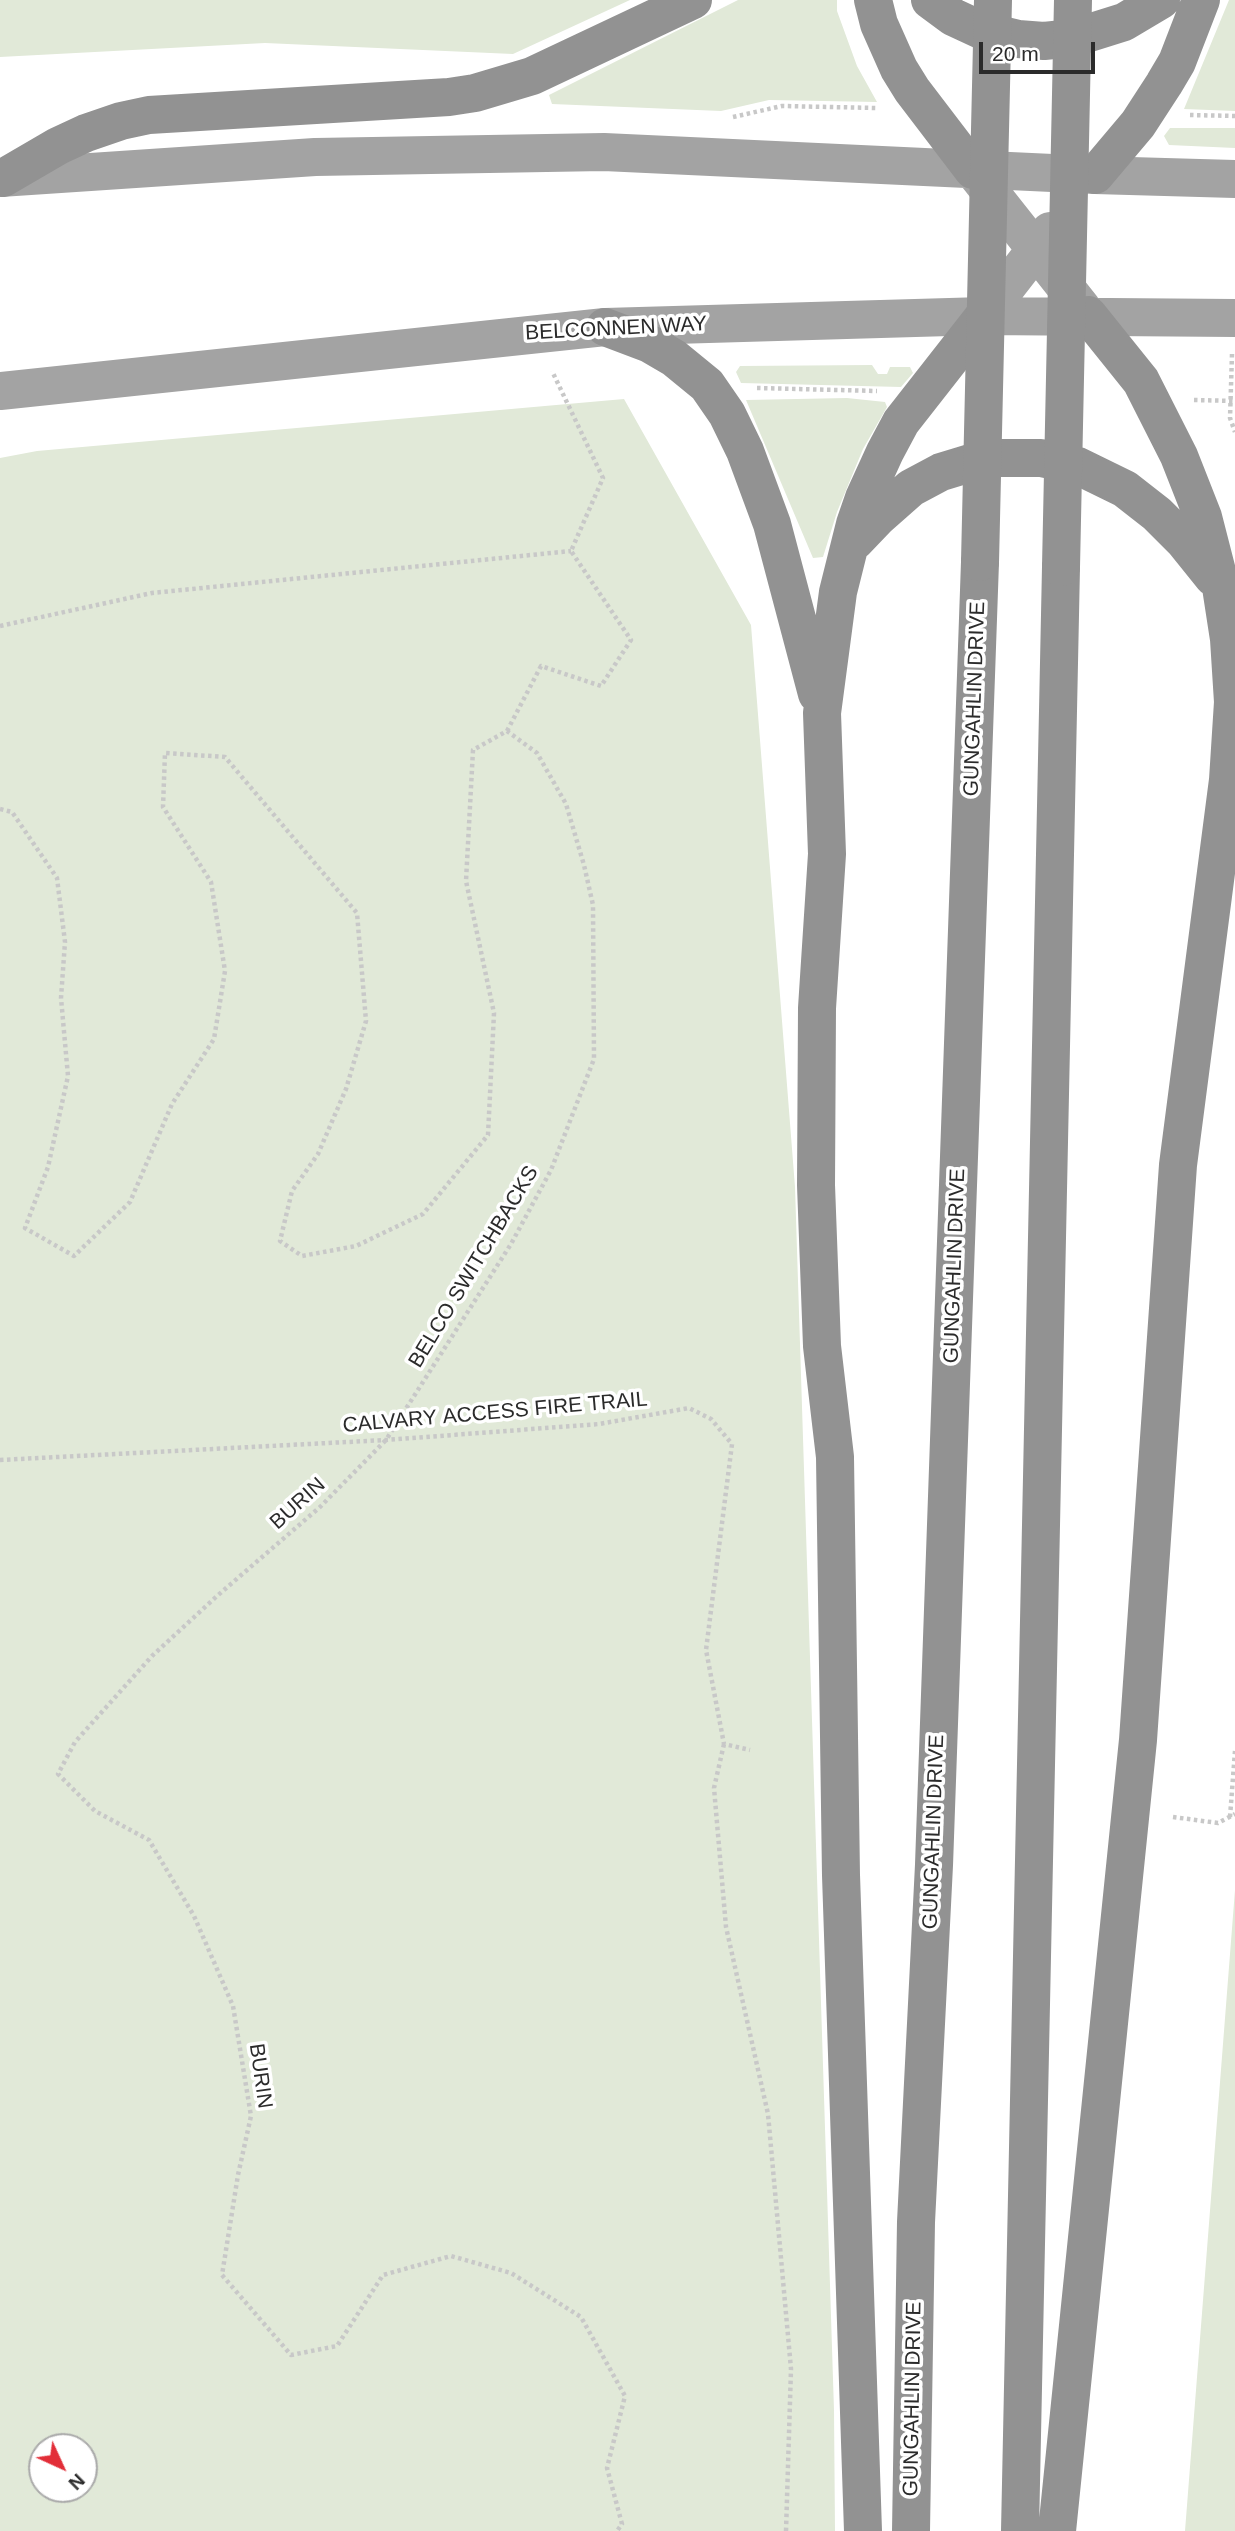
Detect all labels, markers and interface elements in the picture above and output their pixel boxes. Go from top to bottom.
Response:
scale bar [983,28,1098,72]
text: 20 m [992,42,1039,65]
street label: BELCONNEN WAY [524,312,708,346]
street label: GUNGAHLIN DRIVE [959,601,991,797]
street label: BELCO SWITCHBACKS [404,1161,544,1373]
street label: GUNGAHLIN DRIVE [939,1168,971,1364]
street label: CALVARY ACCESS FIRE TRAIL [342,1387,648,1439]
street label: BURIN [265,1473,331,1535]
street label: GUNGAHLIN DRIVE [918,1734,950,1930]
street label: BURIN [243,2042,277,2110]
street label: GUNGAHLIN DRIVE [899,2301,927,2497]
north arrow [28,2433,98,2503]
text: N [65,2470,89,2494]

